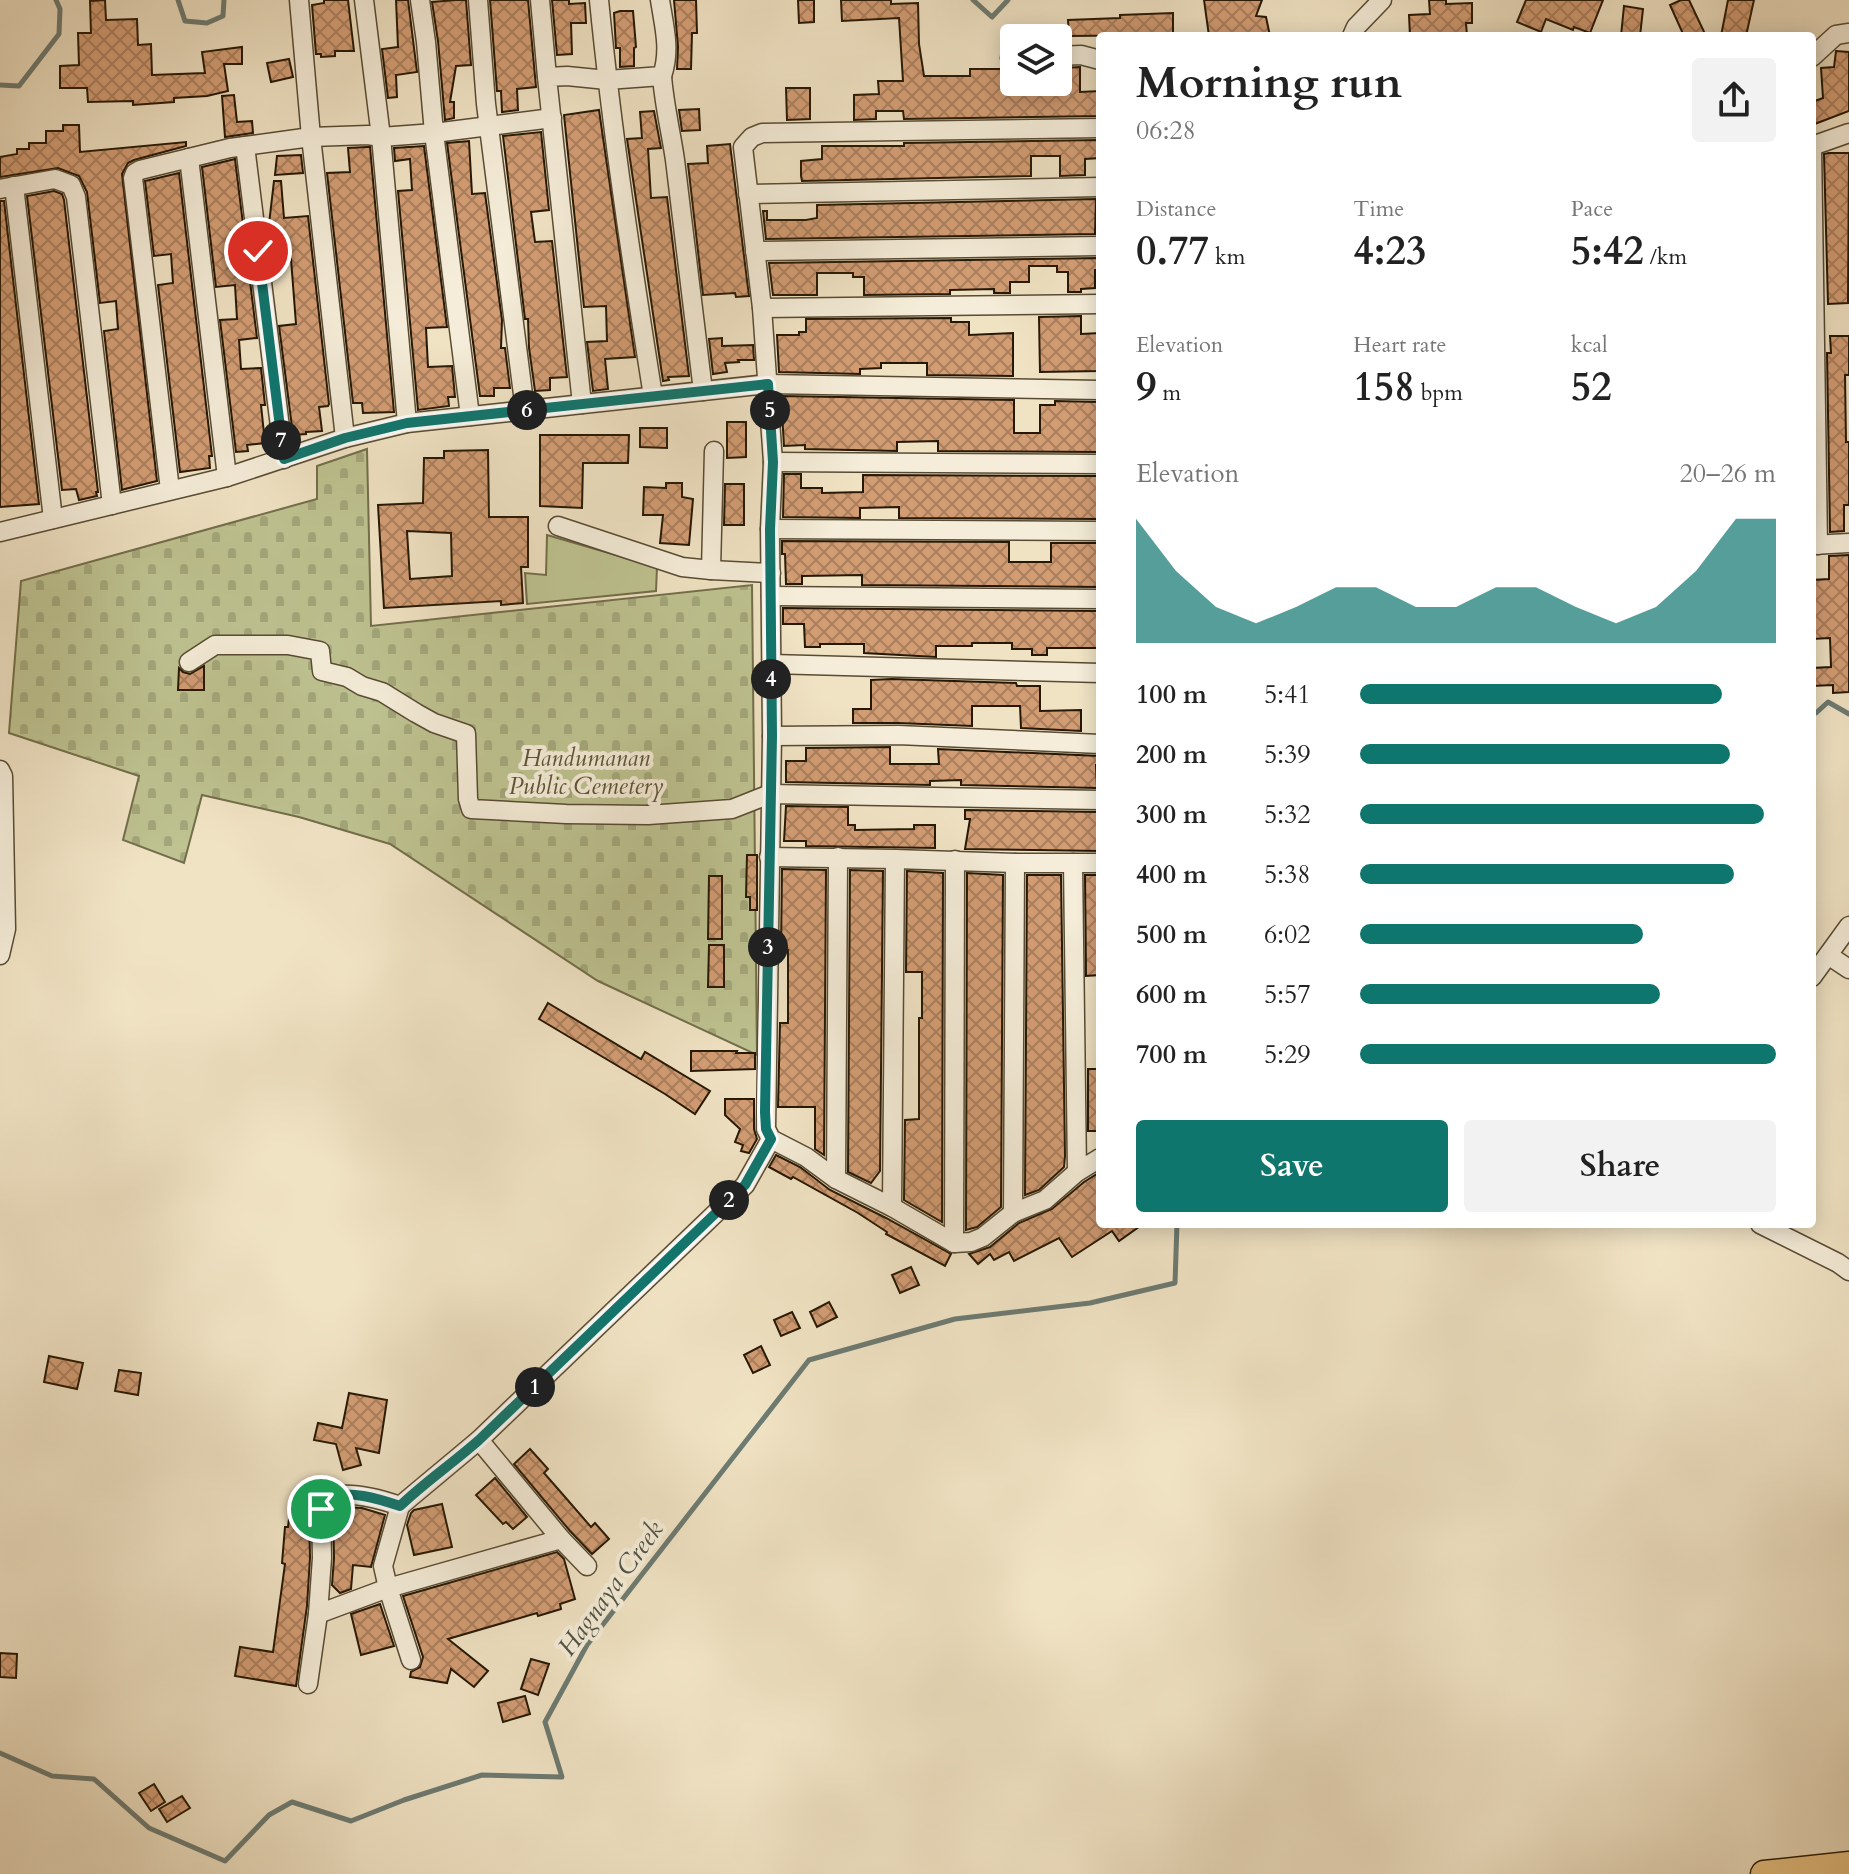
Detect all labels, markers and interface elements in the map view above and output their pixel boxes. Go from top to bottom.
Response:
map controls [1000,24,1072,96]
button: layers [1000,24,1072,96]
text: Morning run [1136,53,1402,113]
button: share [1692,58,1776,142]
text: 06:28 [1136,113,1196,148]
text: Distance [1136,194,1216,224]
text: Time [1353,194,1404,224]
text: Pace [1571,194,1613,224]
pin [224,217,292,285]
text: 0.77 [1136,224,1209,279]
text: 4:23 [1353,224,1426,279]
text: 5:42 [1571,224,1644,279]
icon: check [236,229,280,273]
text: km [1209,242,1245,272]
text: /km [1644,242,1687,272]
text: Elevation [1136,330,1223,360]
text: Heart rate [1353,330,1447,360]
text: kcal [1571,330,1608,360]
text: 9 [1136,360,1157,415]
text: 158 [1353,360,1415,415]
text: 52 [1571,360,1612,415]
text: m [1157,378,1181,408]
text: bpm [1415,378,1463,408]
pin: 6 [507,390,547,430]
pin: 5 [750,390,790,430]
text: 6 [521,395,533,425]
text: 5 [764,395,776,425]
pin: 7 [261,420,301,460]
text: 7 [275,425,287,455]
text: Elevation [1136,456,1239,491]
text: 20–26 m [1679,456,1776,491]
pin: 4 [751,659,791,699]
text: 4 [765,664,777,694]
text: 100 m [1136,677,1207,712]
text: 5:41 [1264,677,1311,712]
text: 200 m [1136,737,1207,772]
text: 5:39 [1264,737,1311,772]
park label: Handumanan Public Cemetery [509,742,664,803]
text: 300 m [1136,797,1207,832]
text: 5:32 [1264,797,1311,832]
text: 400 m [1136,857,1207,892]
text: 5:38 [1264,857,1311,892]
text: 500 m [1136,917,1207,952]
text: 6:02 [1264,917,1311,952]
pin: 3 [748,927,788,967]
text: 3 [762,932,774,962]
text: 600 m [1136,977,1207,1012]
text: 5:57 [1264,977,1311,1012]
text: 700 m [1136,1037,1207,1072]
text: 5:29 [1264,1037,1311,1072]
button: Save [1136,1120,1448,1212]
button: Share [1464,1120,1776,1212]
pin: 2 [709,1180,749,1220]
text: 2 [723,1185,735,1215]
pin: 1 [515,1367,555,1407]
text: 1 [529,1372,541,1402]
pin [287,1475,355,1543]
icon: arrive [299,1487,343,1531]
water label: Hagnaya Creek [549,1513,672,1663]

